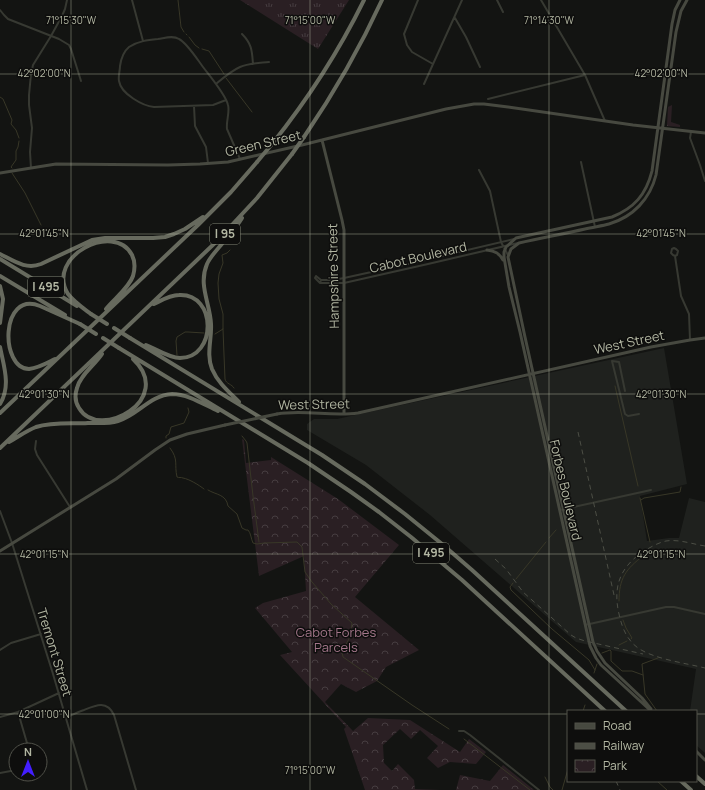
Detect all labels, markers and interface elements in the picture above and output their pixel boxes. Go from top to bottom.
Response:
text: 71°15'30"W [46,13,97,27]
text: 71°15'00"W [285,13,336,27]
text: 71°14'30"W [524,13,575,27]
text: 42°02'00"N [18,66,71,80]
text: 42°02'00"N [635,66,688,80]
street label: Green Street [223,126,303,160]
street label: Hampshire Street [323,223,343,329]
road number: I 95 [210,224,240,244]
text: 42°01'45"N [19,226,69,240]
text: 42°01'45"N [636,226,686,240]
street label: Cabot Boulevard [368,237,468,277]
road number: I 495 [28,277,64,297]
street label: West Street [592,326,666,358]
text: 42°01'30"N [19,387,69,401]
text: 42°01'30"N [636,387,686,401]
street label: West Street [278,394,350,414]
street label: Forbes Boulevard [546,438,586,542]
road number: I 495 [413,543,449,563]
text: 42°01'15"N [20,547,68,561]
text: 42°01'15"N [637,547,685,561]
street label: Tremont Street [33,606,77,698]
park label: Cabot Forbes Parcels [296,623,376,656]
text: 42°01'00"N [18,707,70,721]
legend [567,710,697,782]
text: Road [603,717,631,734]
text: Railway [603,737,645,754]
north arrow [8,742,48,782]
text: N [24,744,32,759]
text: Park [603,757,628,774]
text: 71°15'00"W [285,763,336,777]

